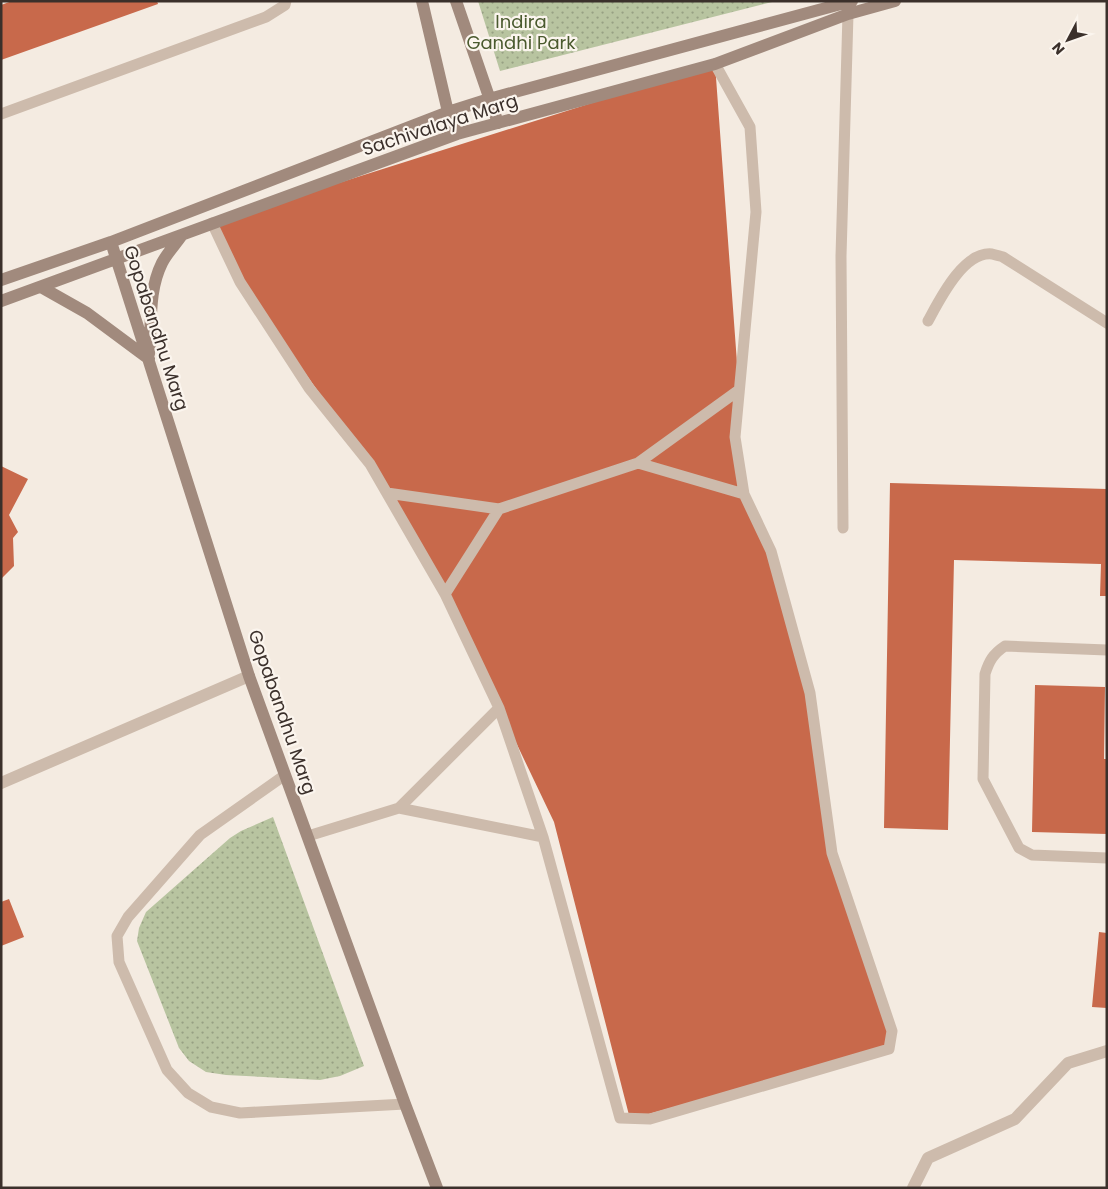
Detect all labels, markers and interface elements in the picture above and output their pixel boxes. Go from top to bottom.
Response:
park label: Indira Gandhi Park [466,9,576,55]
north arrow [1043,15,1093,65]
text: N [1047,38,1069,59]
street label: Sachivalaya Marg [359,88,521,161]
street label: Gopabandhu Marg [118,242,195,414]
street label: Gopabandhu Marg [243,626,322,797]

